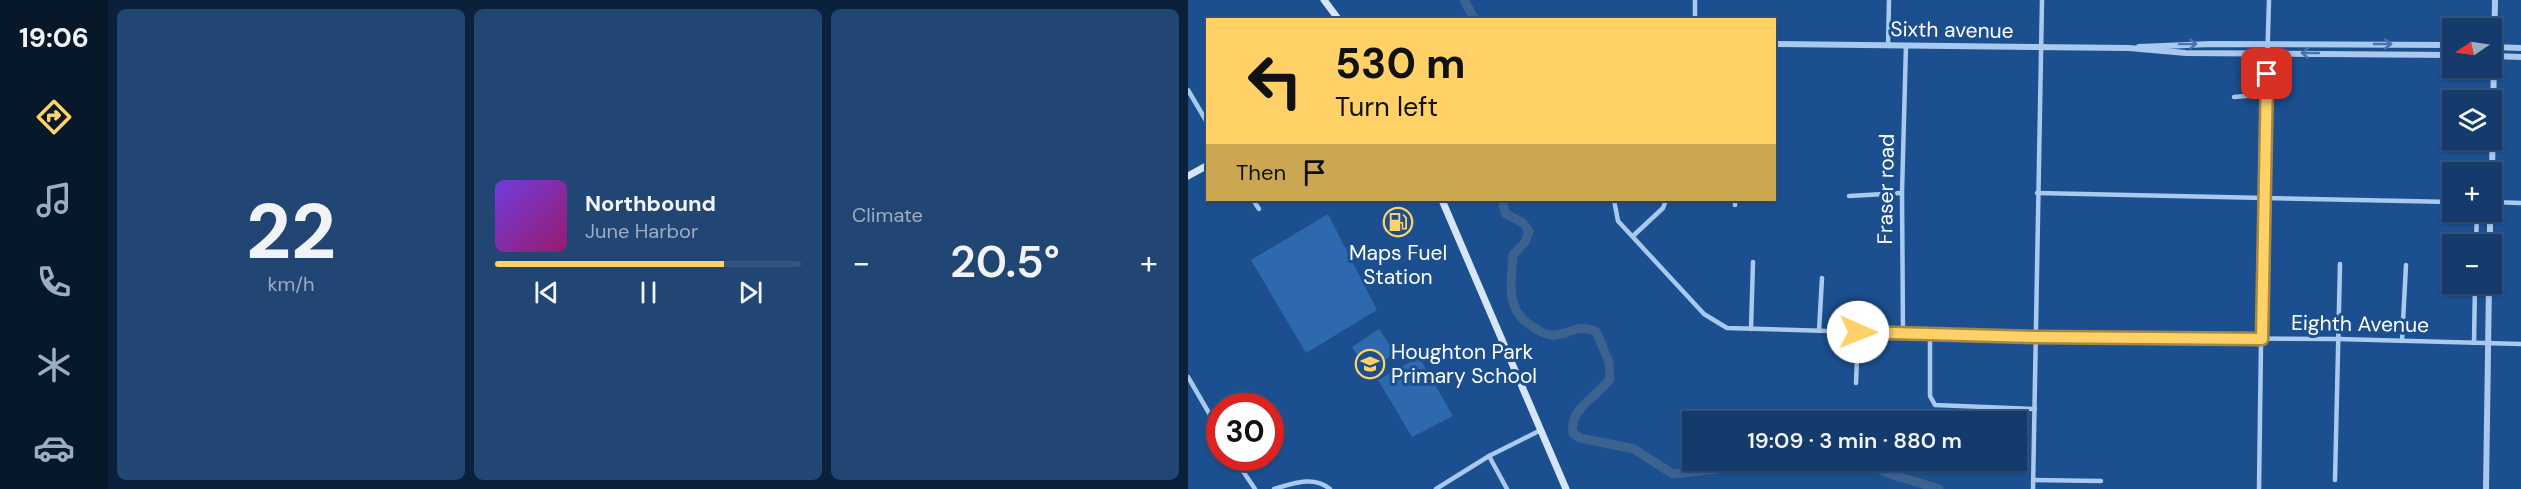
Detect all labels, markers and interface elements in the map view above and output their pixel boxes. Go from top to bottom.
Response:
street label: Sixth avenue [1890,15,2014,45]
north arrow [2442,18,2502,78]
map controls [2442,18,2502,294]
text: 19:06 [19,20,89,55]
text: 530 m [1335,36,1465,91]
one-way arrow [2177,38,2197,50]
one-way arrow [2372,38,2392,50]
icon: left [1236,42,1314,120]
pin [2241,48,2292,99]
one-way arrow [2301,48,2321,59]
icon: arrive [2250,57,2283,90]
text: Turn left [1335,89,1438,124]
button: layers [2442,90,2502,150]
icon: directions [33,96,75,138]
street label: Fraser road [1871,133,1901,245]
icon: arrive [1298,156,1331,189]
text: Then [1236,158,1286,187]
button: + [2442,162,2502,222]
icon: music [33,179,75,221]
text: 22 [246,181,336,282]
text: Northbound [585,189,716,218]
text: Climate [852,202,923,228]
fuel station icon: Maps Fuel Station [1382,206,1414,238]
text: June Harbor [585,218,698,244]
text: 20.5° [950,232,1060,291]
button: − [2442,234,2502,294]
place label: Maps Fuel Station [1349,239,1447,291]
text: − [852,241,870,284]
text: + [1140,241,1158,284]
icon: phone [33,261,75,303]
text: km/h [267,271,315,297]
icon: previous [530,276,563,309]
icon: pause [632,276,665,309]
icon: next [734,276,767,309]
position arrow [1826,300,1890,364]
street label: Eighth Avenue [2291,309,2429,339]
place label: Houghton Park Primary School [1391,338,1537,390]
icon: climate [33,344,75,386]
school or university icon: Houghton Park Primary School [1354,348,1386,380]
speed limit sign: 30 [1206,393,1284,471]
text: 19:09 · 3 min · 880 m [1747,426,1962,455]
icon: car [33,427,75,469]

